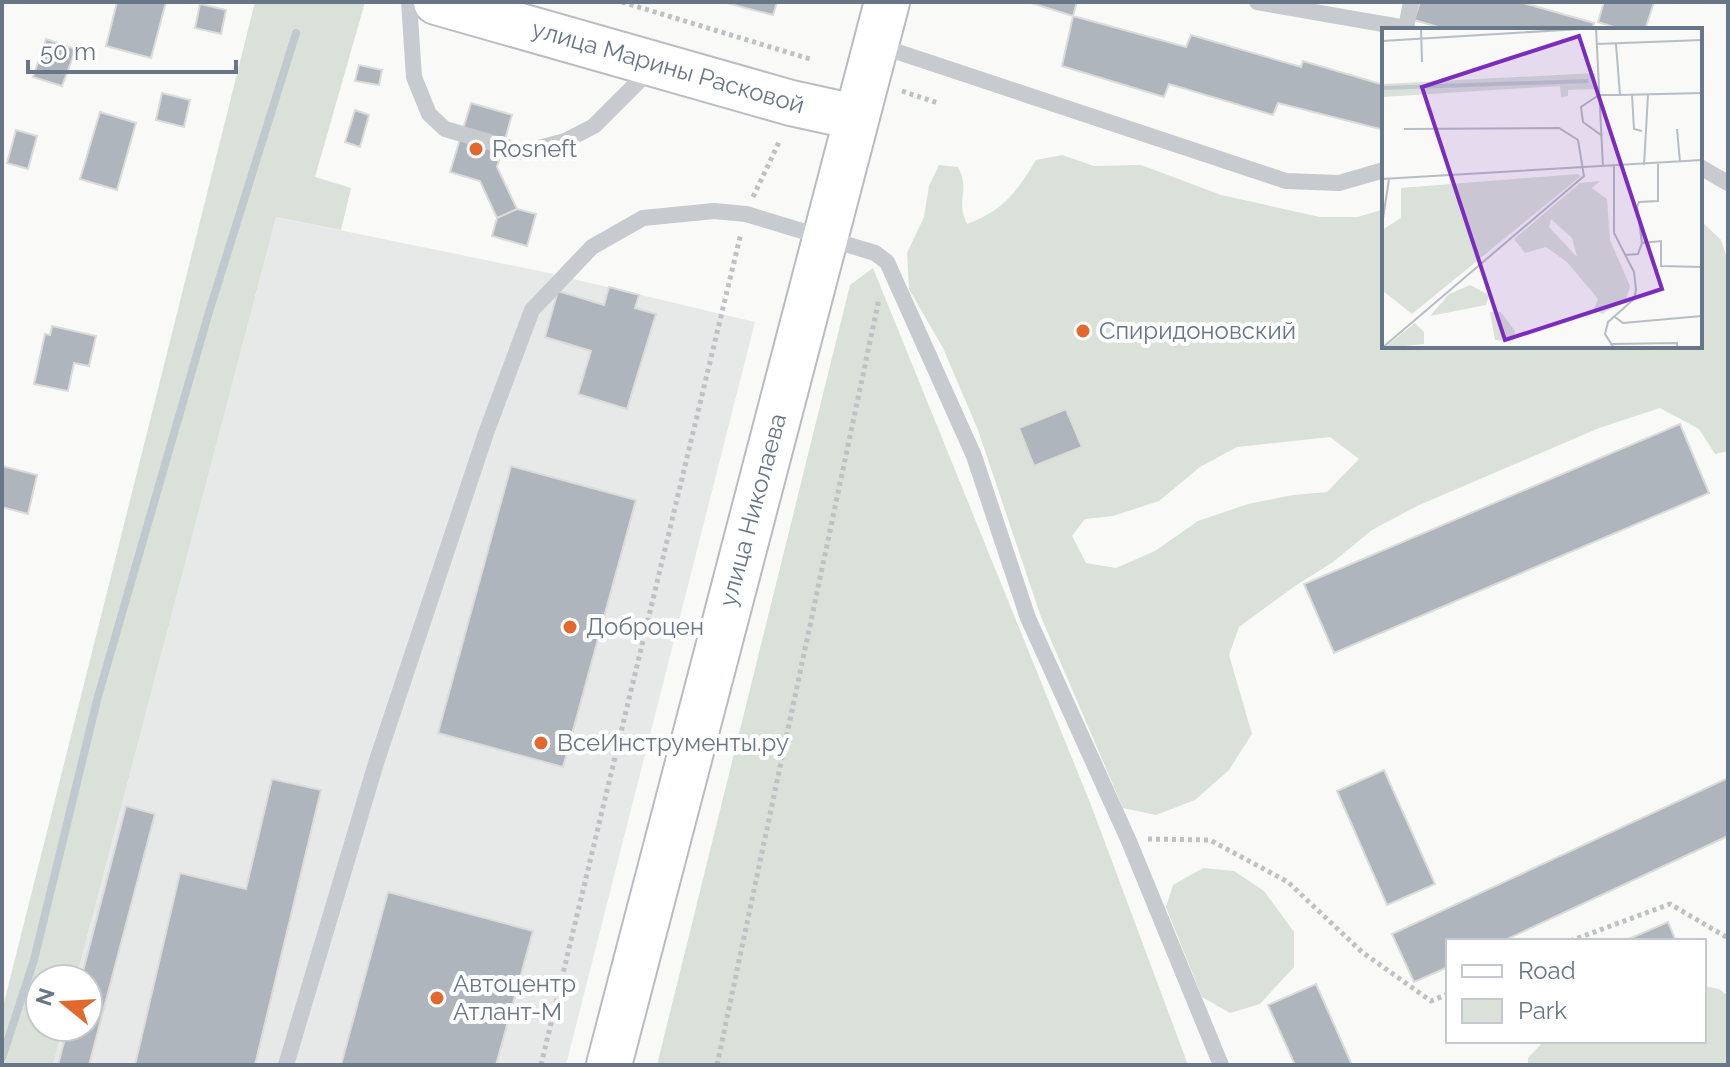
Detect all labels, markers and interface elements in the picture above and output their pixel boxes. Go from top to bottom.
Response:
street label: улица Марины Расковой [529,14,808,119]
scale bar [28,24,236,74]
inset map [1382,28,1702,348]
text: 50 m [40,37,96,66]
place label: Rosneft [492,134,577,163]
marker: Rosneft [467,140,485,158]
place label: Спиридоновский [1099,316,1296,345]
marker: Спиридоновский [1074,322,1092,340]
street label: улица Николаева [713,410,792,610]
place label: Доброцен [586,612,704,641]
marker: Доброцен [561,618,579,636]
place label: ВсеИнструменты.ру [557,728,789,757]
marker: ВсеИнструменты.ру [532,734,550,752]
legend [1446,939,1706,1043]
text: Road [1518,956,1576,985]
north arrow [24,963,104,1043]
place label: Автоцентр Атлант-М [453,969,576,1026]
text: N [30,985,60,1009]
marker: Автоцентр Атлант-М [428,989,446,1007]
text: Park [1518,996,1567,1025]

